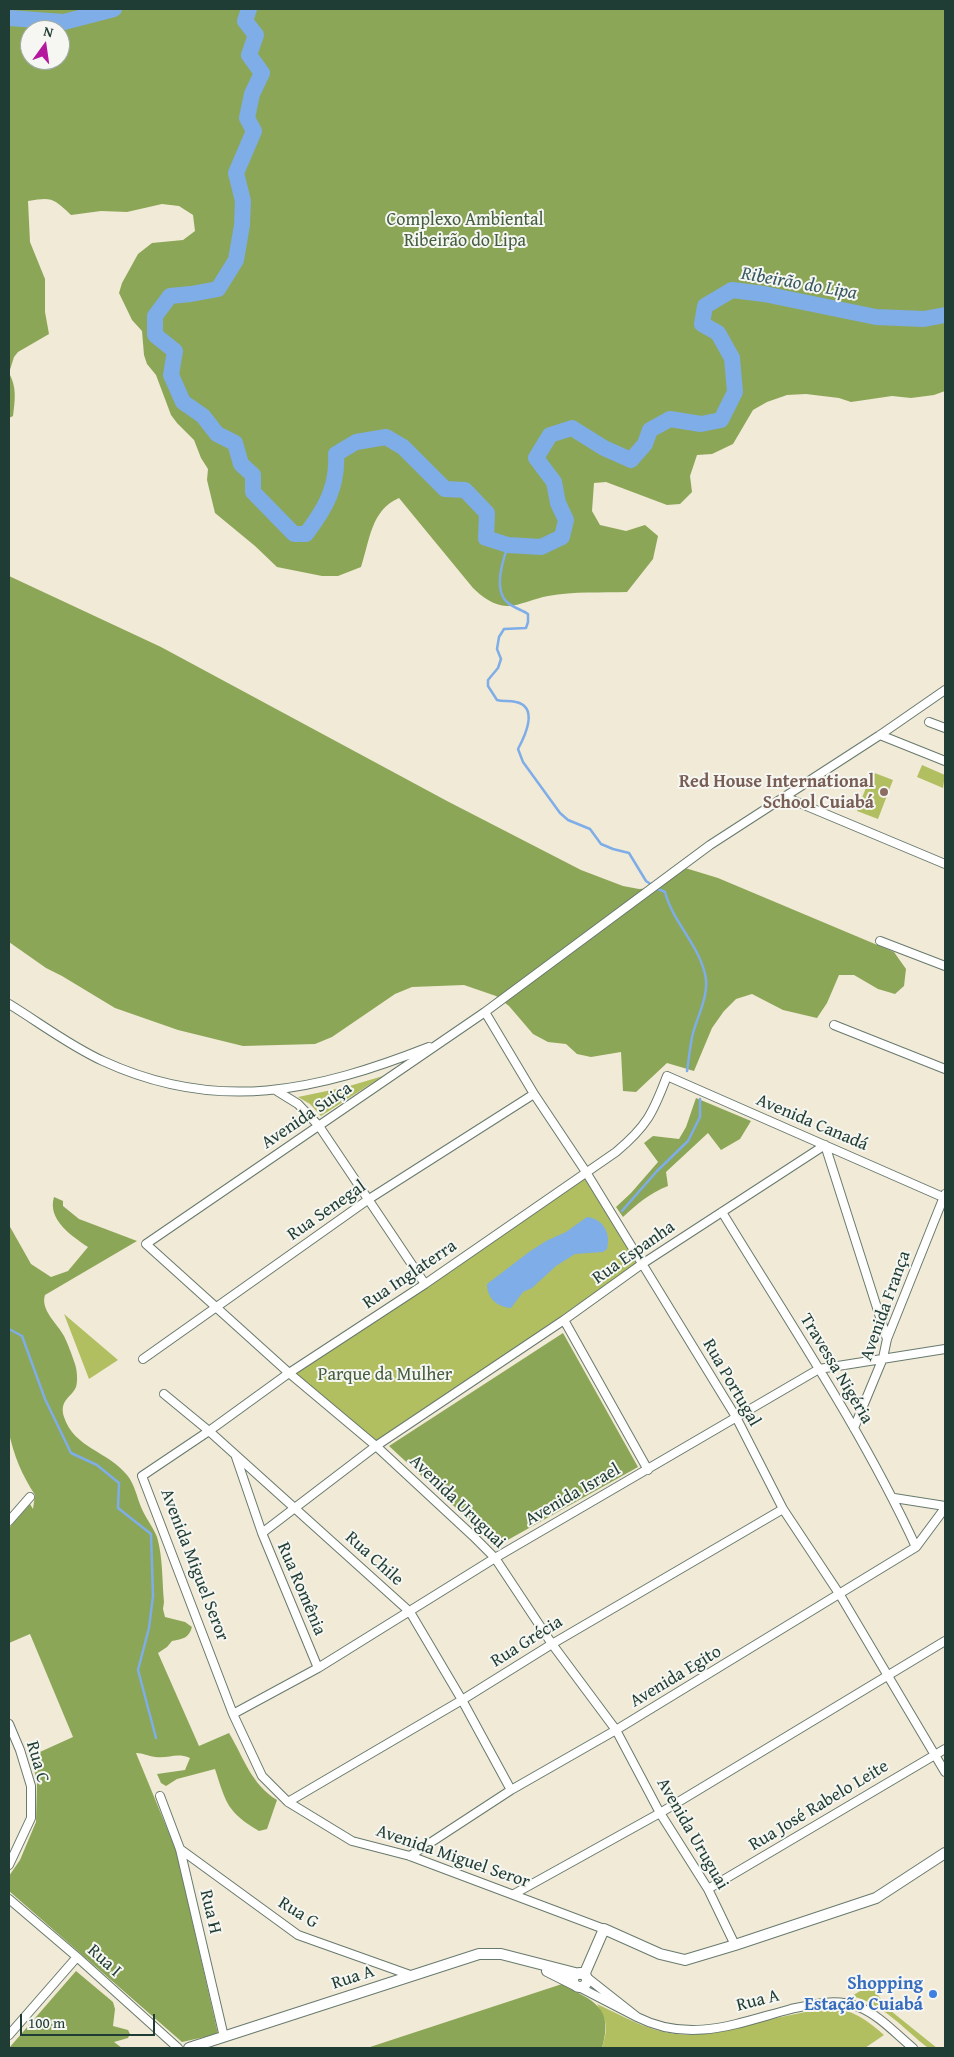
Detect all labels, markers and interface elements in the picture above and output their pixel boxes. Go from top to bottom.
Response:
north arrow [20,20,70,70]
text: N [41,21,55,42]
park label: Complexo Ambiental Ribeirão do Lipa [386,209,544,252]
water label: Ribeirão do Lipa [739,263,859,305]
place label: Red House International School Cuiabá [679,771,874,814]
marker: Red House International School Cuiabá [878,786,890,798]
street label: Avenida Suiça [258,1078,356,1154]
street label: Avenida Canadá [753,1090,871,1156]
street label: Rua Senegal [284,1176,370,1246]
street label: Rua Espanha [589,1217,679,1289]
street label: Rua Inglaterra [359,1236,461,1314]
street label: Avenida França [856,1248,916,1364]
street label: Travessa Nigéria [795,1310,877,1428]
street label: Rua Portugal [697,1335,765,1431]
park label: Parque da Mulher [318,1364,452,1386]
street label: Avenida Uruguai [404,1451,510,1553]
street label: Avenida Israel [522,1459,624,1531]
street label: Avenida Miguel Seror [155,1486,233,1644]
street label: Rua Chile [340,1527,408,1591]
street label: Rua Romênia [272,1539,330,1639]
street label: Rua Grécia [487,1611,567,1673]
street label: Avenida Egito [626,1641,726,1713]
street label: Rua C [21,1739,53,1785]
street label: Rua José Rabelo Leite [745,1756,893,1856]
street label: Avenida Uruguai [651,1774,733,1894]
street label: Avenida Miguel Seror [373,1821,533,1893]
street label: Rua H [194,1888,226,1936]
street label: Rua G [274,1892,322,1934]
street label: Rua I [83,1940,125,1982]
street label: Rua A [329,1961,377,1995]
place label: Shopping Estação Cuiabá [804,1973,923,2016]
street label: Rua A [734,1985,782,2017]
marker: Shopping Estação Cuiabá [927,1988,939,2000]
scale bar [22,2004,158,2036]
text: 100 m [28,2012,65,2033]

